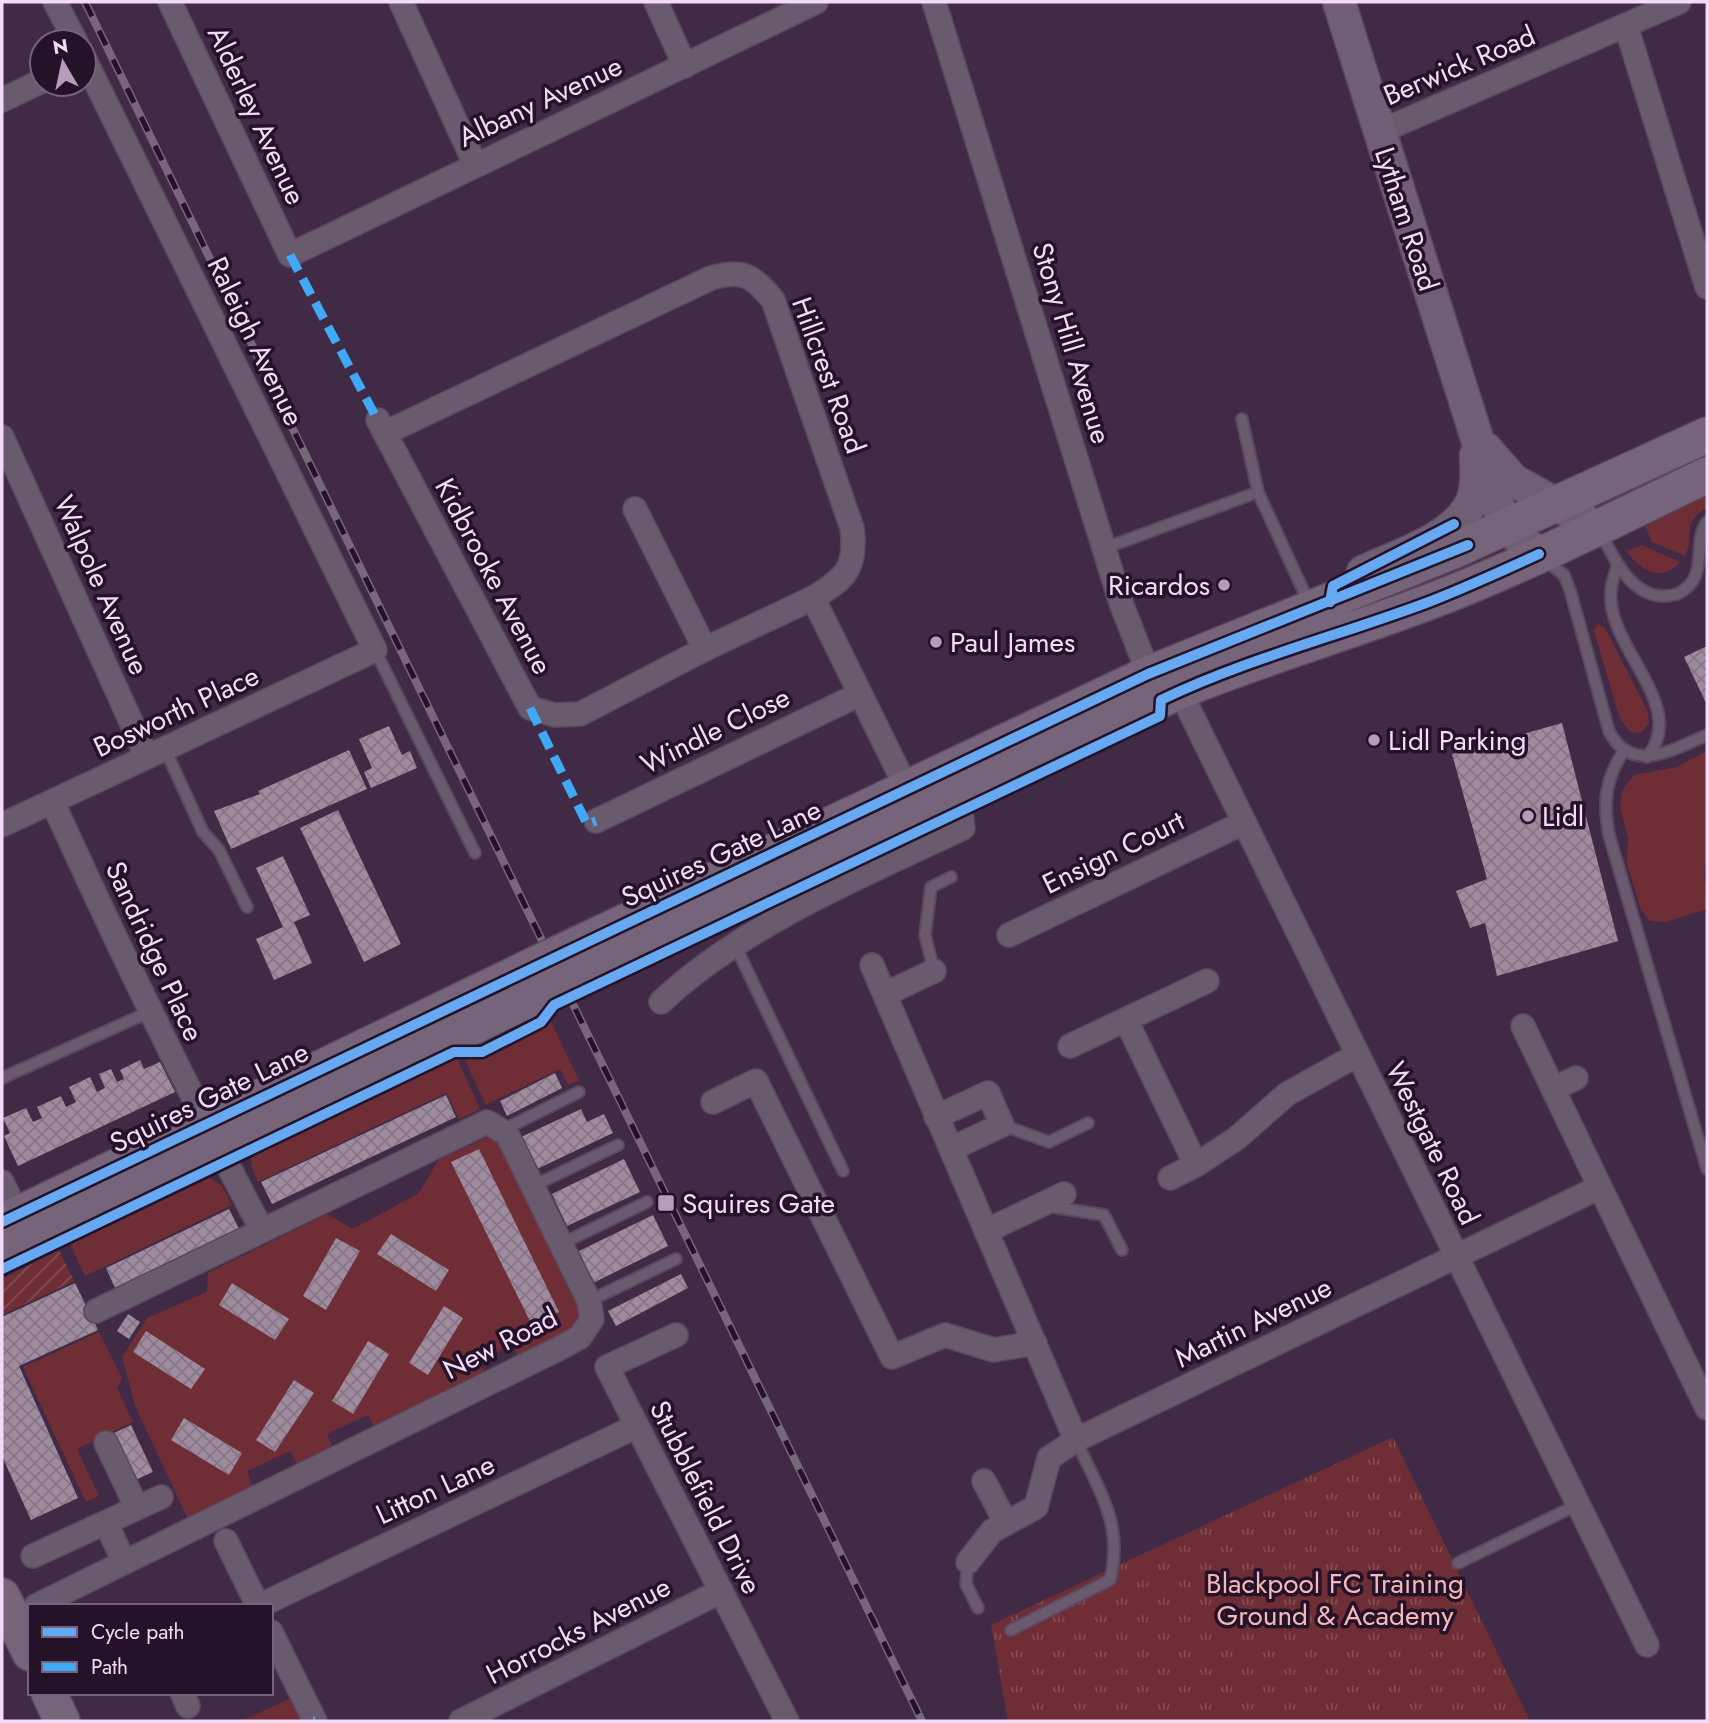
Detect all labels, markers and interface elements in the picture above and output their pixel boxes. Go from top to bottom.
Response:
street label: Berwick Road [1377,15,1541,116]
street label: Alderley Avenue [197,19,316,211]
north arrow [28,28,98,98]
text: N [51,32,70,61]
street label: Albany Avenue [451,46,629,157]
street label: Lytham Road [1364,142,1449,296]
street label: Stony Hill Avenue [1021,237,1122,449]
street label: Raleigh Avenue [197,250,314,433]
street label: Hillcrest Road [781,291,876,459]
street label: Kidbrooke Avenue [425,471,563,682]
street label: Walpole Avenue [44,489,159,681]
place label: Ricardos [1108,565,1210,606]
marker: Ricardos [1216,577,1232,593]
place label: Paul James [950,622,1075,663]
marker: Paul James [928,634,944,650]
street label: Bosworth Place [87,655,266,768]
street label: Windle Close [634,677,797,784]
place label: Lidl Parking [1388,720,1527,761]
marker: Lidl Parking [1366,732,1382,748]
street label: Squires Gate Lane [614,789,828,918]
place label: Lidl [1542,796,1584,837]
street label: Ensign Court [1035,800,1191,904]
marker: Lidl [1520,808,1536,824]
street label: Sandridge Place [95,855,214,1048]
street label: Squires Gate Lane [103,1032,315,1163]
street label: Westgate Road [1375,1055,1490,1232]
place label: Squires Gate [682,1183,835,1224]
marker: Squires Gate [656,1193,676,1213]
street label: Martin Avenue [1168,1267,1339,1378]
street label: New Road [436,1297,565,1390]
street label: Stubblefield Drive [639,1393,772,1601]
street label: Litton Lane [369,1444,501,1535]
park label: Blackpool FC Training Ground & Academy [1206,1563,1464,1636]
street label: Horrocks Avenue [479,1566,678,1695]
legend [28,1604,273,1695]
text: Cycle path [91,1617,184,1647]
text: Path [91,1652,128,1682]

